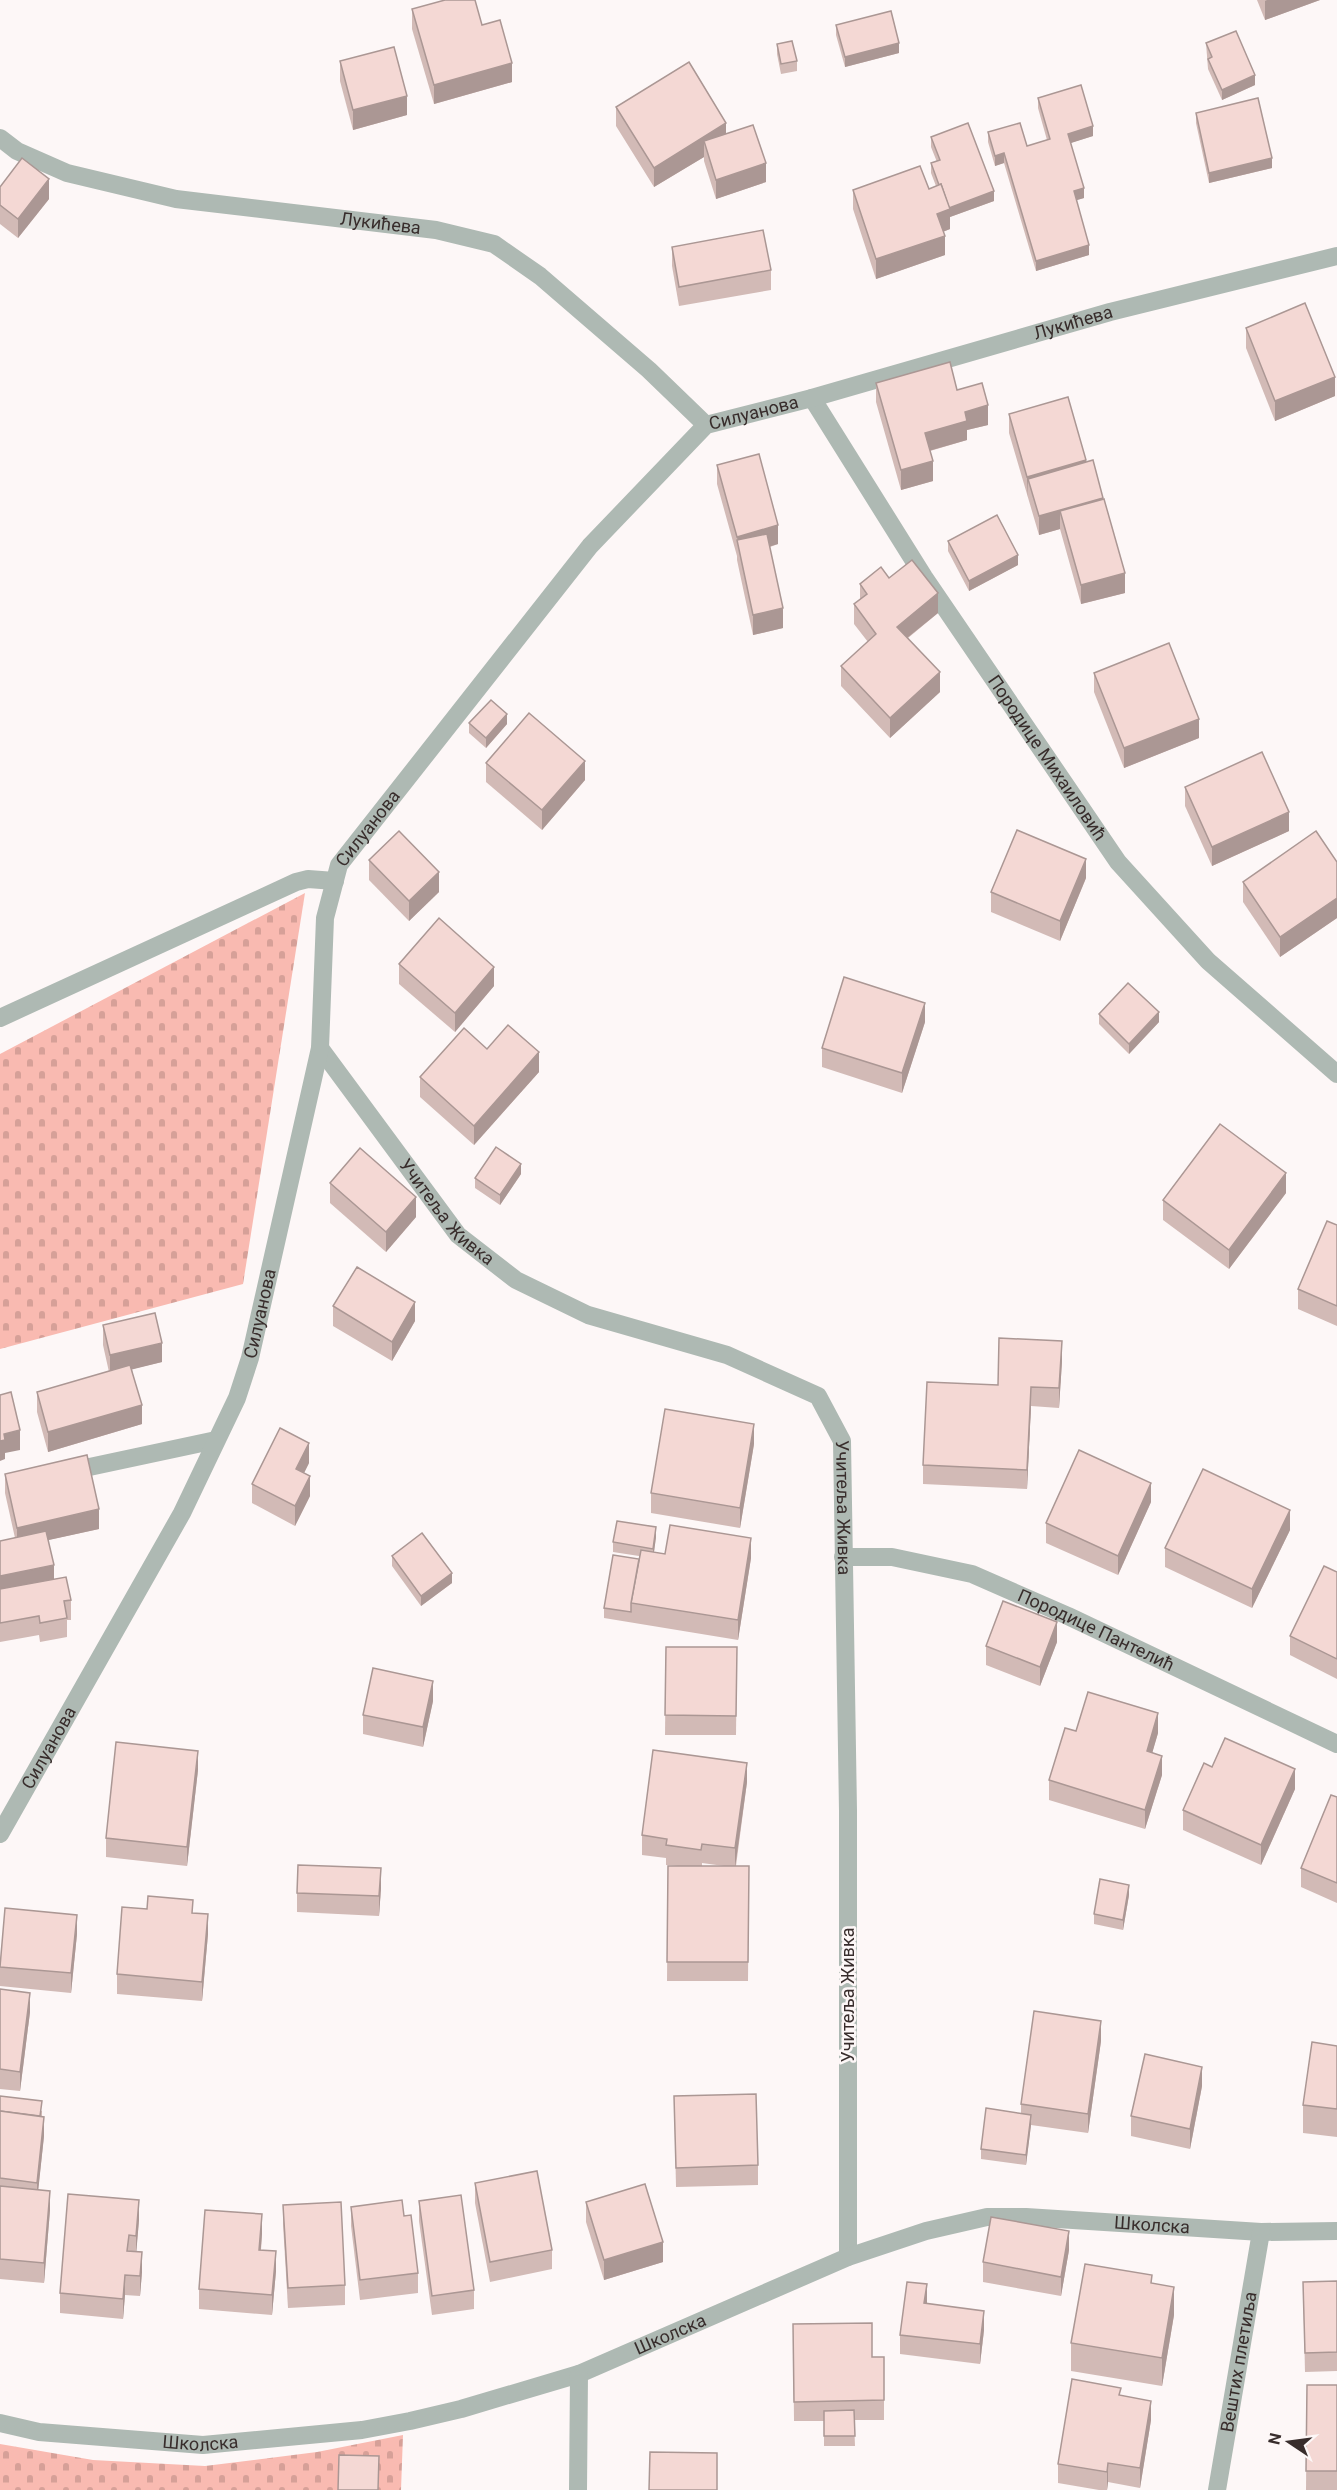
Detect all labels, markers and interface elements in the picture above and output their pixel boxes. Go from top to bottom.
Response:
street label: Лукићева [339,208,422,238]
street label: Лукићева [1031,301,1115,344]
street label: Силуанова [707,391,800,434]
street label: Породице Михаиловић [984,671,1111,844]
street label: Силуанова [331,786,404,870]
street label: Учитеља Живка [395,1155,499,1269]
street label: Силуанова [239,1267,280,1360]
street label: Учитеља Живка [832,1440,855,1575]
street label: Породице Пантелић [1015,1584,1178,1675]
street label: Силуанова [17,1703,80,1793]
street label: Учитеља Живка [837,1928,858,2062]
street label: Школска [1113,2212,1191,2237]
street label: Вештих плетиља [1216,2290,1261,2434]
street label: Школска [631,2309,709,2359]
north arrow [1259,2412,1319,2472]
street label: Школска [162,2431,239,2455]
text: N [1264,2431,1285,2446]

